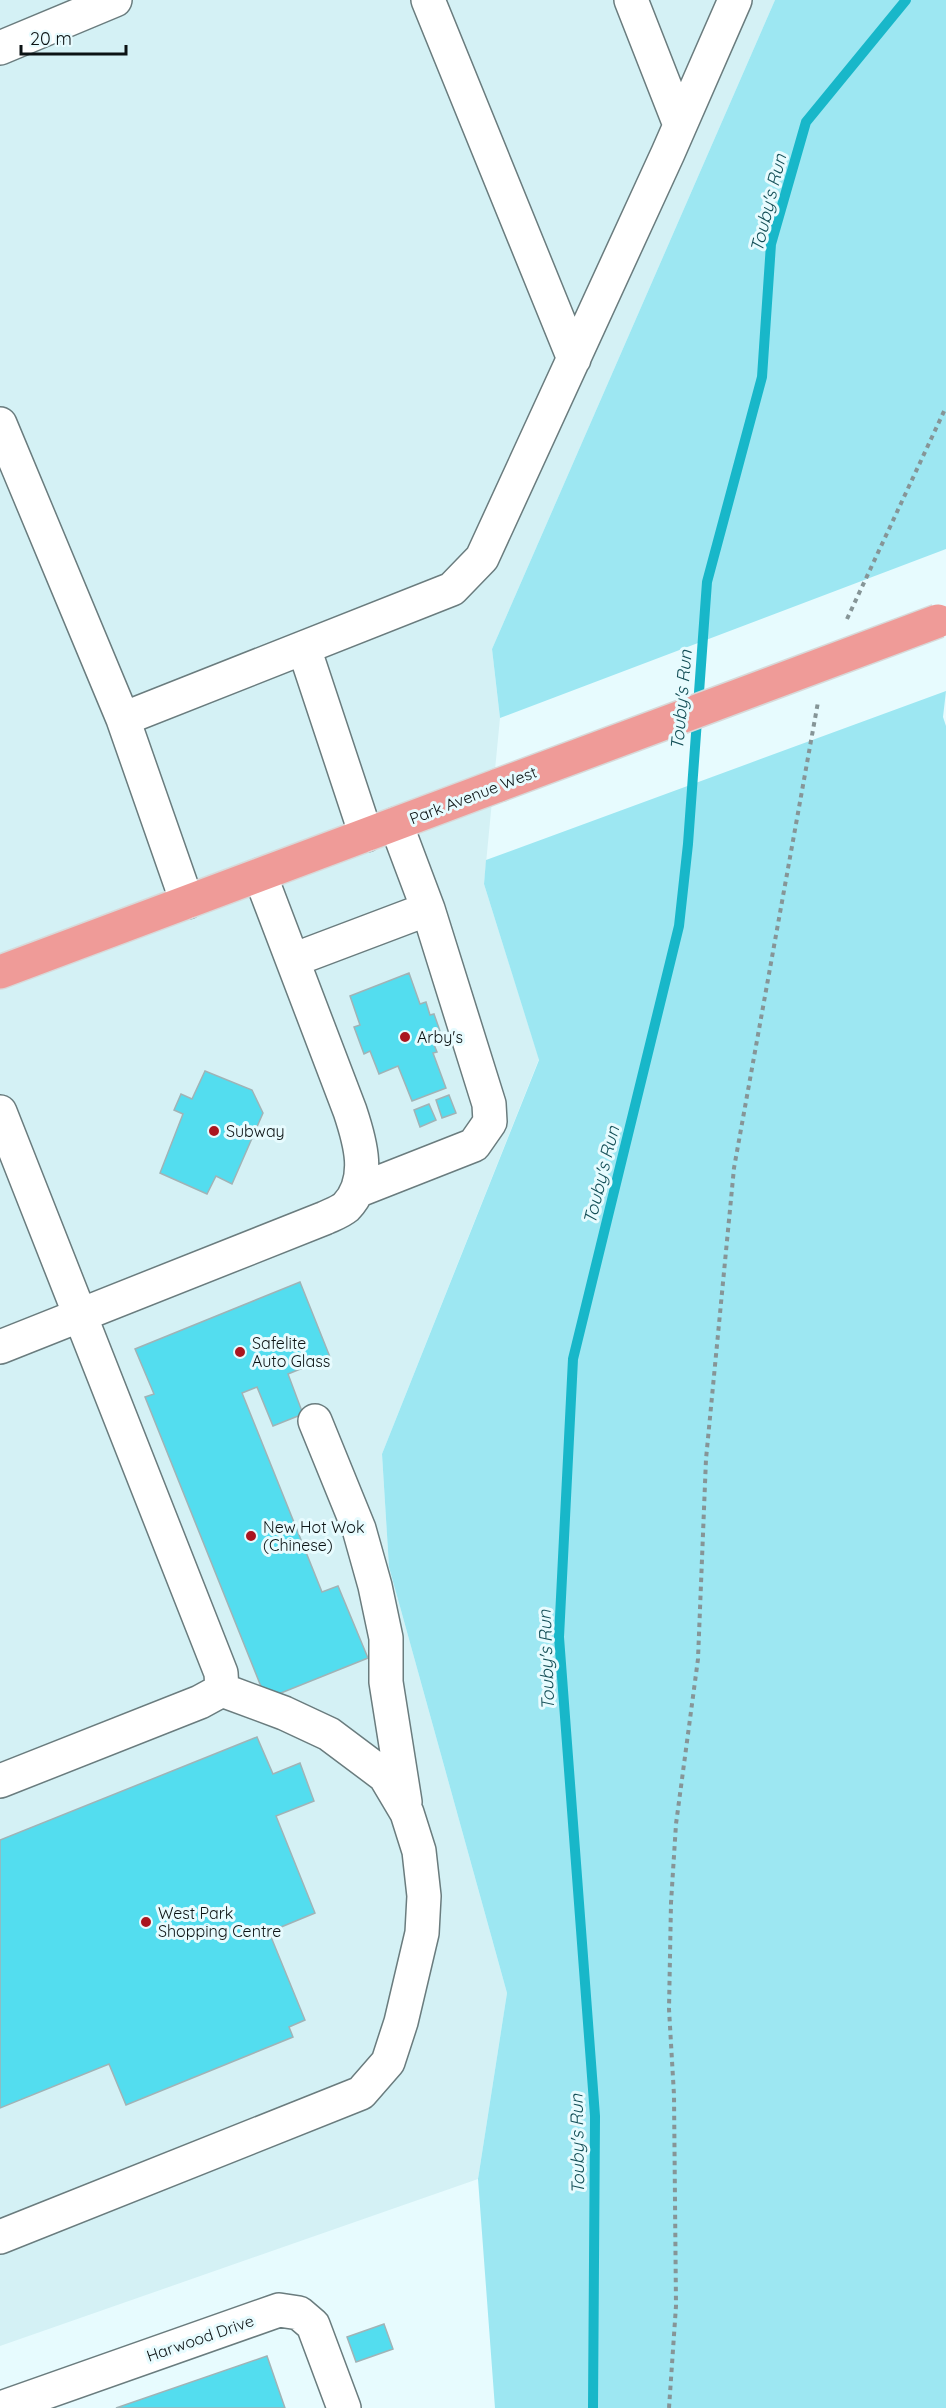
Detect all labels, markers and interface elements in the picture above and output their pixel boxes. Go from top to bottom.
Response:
scale bar [21,18,126,56]
text: 20 m [30,27,72,50]
water label: Touby's Run [745,151,791,254]
water label: Touby's Run [665,648,697,751]
street label: Park Avenue West [407,762,539,828]
place label: Arby's [417,1027,463,1047]
marker: Arby's [398,1030,412,1044]
place label: Subway [226,1121,285,1141]
water label: Touby's Run [578,1123,624,1226]
marker: Subway [207,1124,221,1138]
place label: Safelite Auto Glass [252,1333,330,1371]
marker: Safelite Auto Glass [233,1345,247,1359]
place label: New Hot Wok (Chinese) [263,1517,365,1555]
marker: New Hot Wok (Chinese) [244,1529,258,1543]
water label: Touby's Run [533,1609,559,1711]
place label: West Park Shopping Centre [158,1903,281,1941]
marker: West Park Shopping Centre [139,1915,153,1929]
water label: Touby's Run [565,2093,589,2194]
street label: Harwood Drive [144,2310,256,2366]

